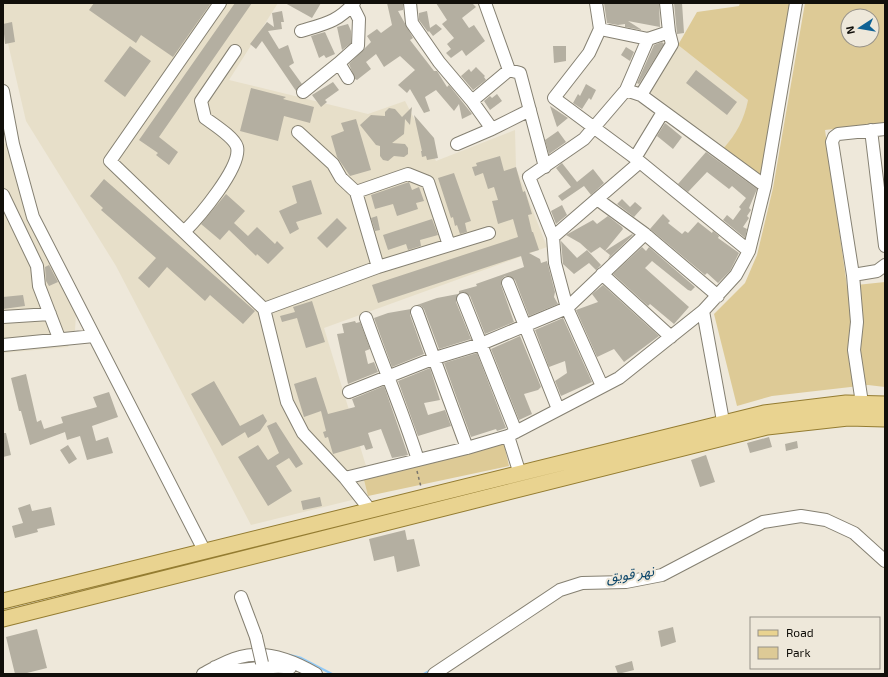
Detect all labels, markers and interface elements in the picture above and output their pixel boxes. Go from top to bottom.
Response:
north arrow [840,8,880,48]
text: N [843,25,857,35]
water label: نهر قويق [605,562,656,586]
legend [750,617,880,669]
text: Road [786,625,814,639]
text: Park [786,645,811,659]

